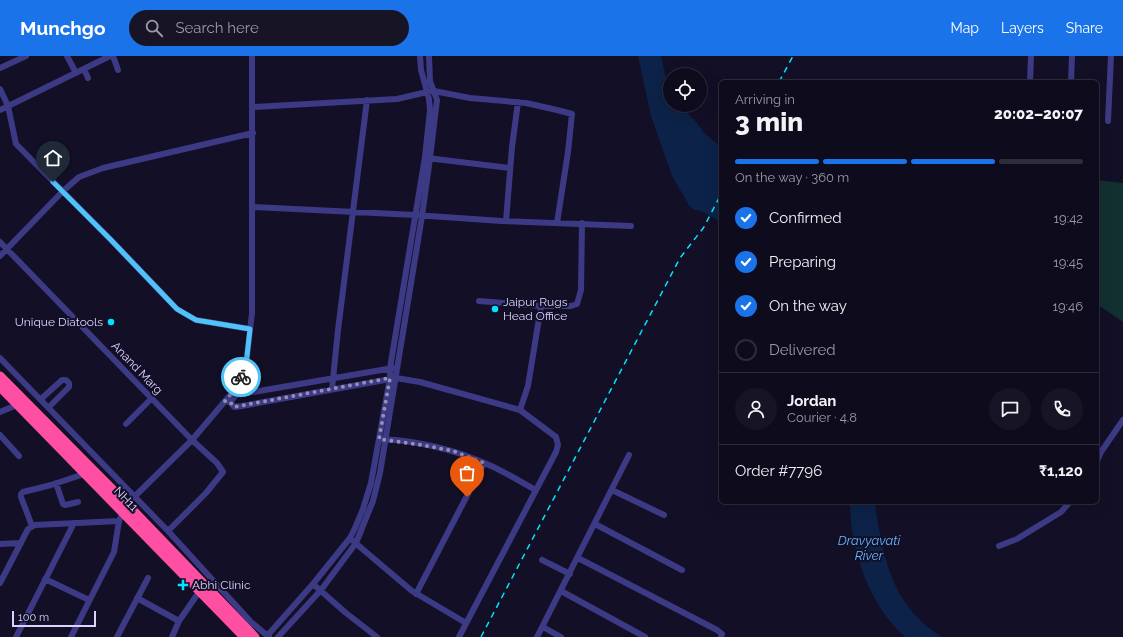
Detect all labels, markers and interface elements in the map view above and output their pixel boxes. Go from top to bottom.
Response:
search box [129,10,409,46]
text: Munchgo [20,17,105,39]
icon: search [143,17,165,39]
text: Search here [175,19,259,37]
text: Map [951,20,979,36]
text: Layers [1001,20,1044,36]
text: Share [1066,20,1103,36]
map controls [663,68,707,112]
button: locate [663,68,707,112]
text: Arriving in [735,92,795,107]
text: 20:02–20:07 [994,105,1083,123]
text: 3 min [735,107,803,137]
pin [36,141,70,182]
icon: home [42,147,64,169]
text: On the way · 360 m [735,170,849,185]
icon: check [735,207,757,229]
text: Confirmed [769,209,842,227]
text: 19:42 [1054,211,1083,226]
icon: check [735,251,757,273]
text: Preparing [769,253,836,271]
text: 19:45 [1053,255,1083,270]
place label: Jaipur Rugs Head Office [503,295,568,323]
icon: check [735,295,757,317]
text: On the way [769,297,847,315]
text: 19:46 [1052,299,1083,314]
marker: Jaipur Rugs Head Office [490,304,500,314]
place label: Unique Diatools [15,315,103,329]
marker: Unique Diatools [106,317,116,327]
street label: Anand Marg [108,339,166,397]
text: Delivered [769,341,836,359]
courier [221,357,261,397]
icon: bike [230,366,252,388]
button: person [735,388,777,430]
button: chat [989,388,1031,430]
button: phone [1041,388,1083,430]
text: Jordan [787,392,836,410]
text: Courier · 4.8 [787,410,857,425]
pin [450,456,484,497]
icon: bag [456,462,478,484]
text: Order #7796 [735,462,822,480]
text: ₹1,120 [1039,462,1083,480]
street label: NH11 [111,484,141,514]
water label: Dravyavati River [838,533,901,563]
place label: Abhi Clinic [192,578,251,592]
marker: Abhi Clinic [177,579,189,591]
scale bar [12,609,96,628]
text: 100 m [18,611,49,624]

